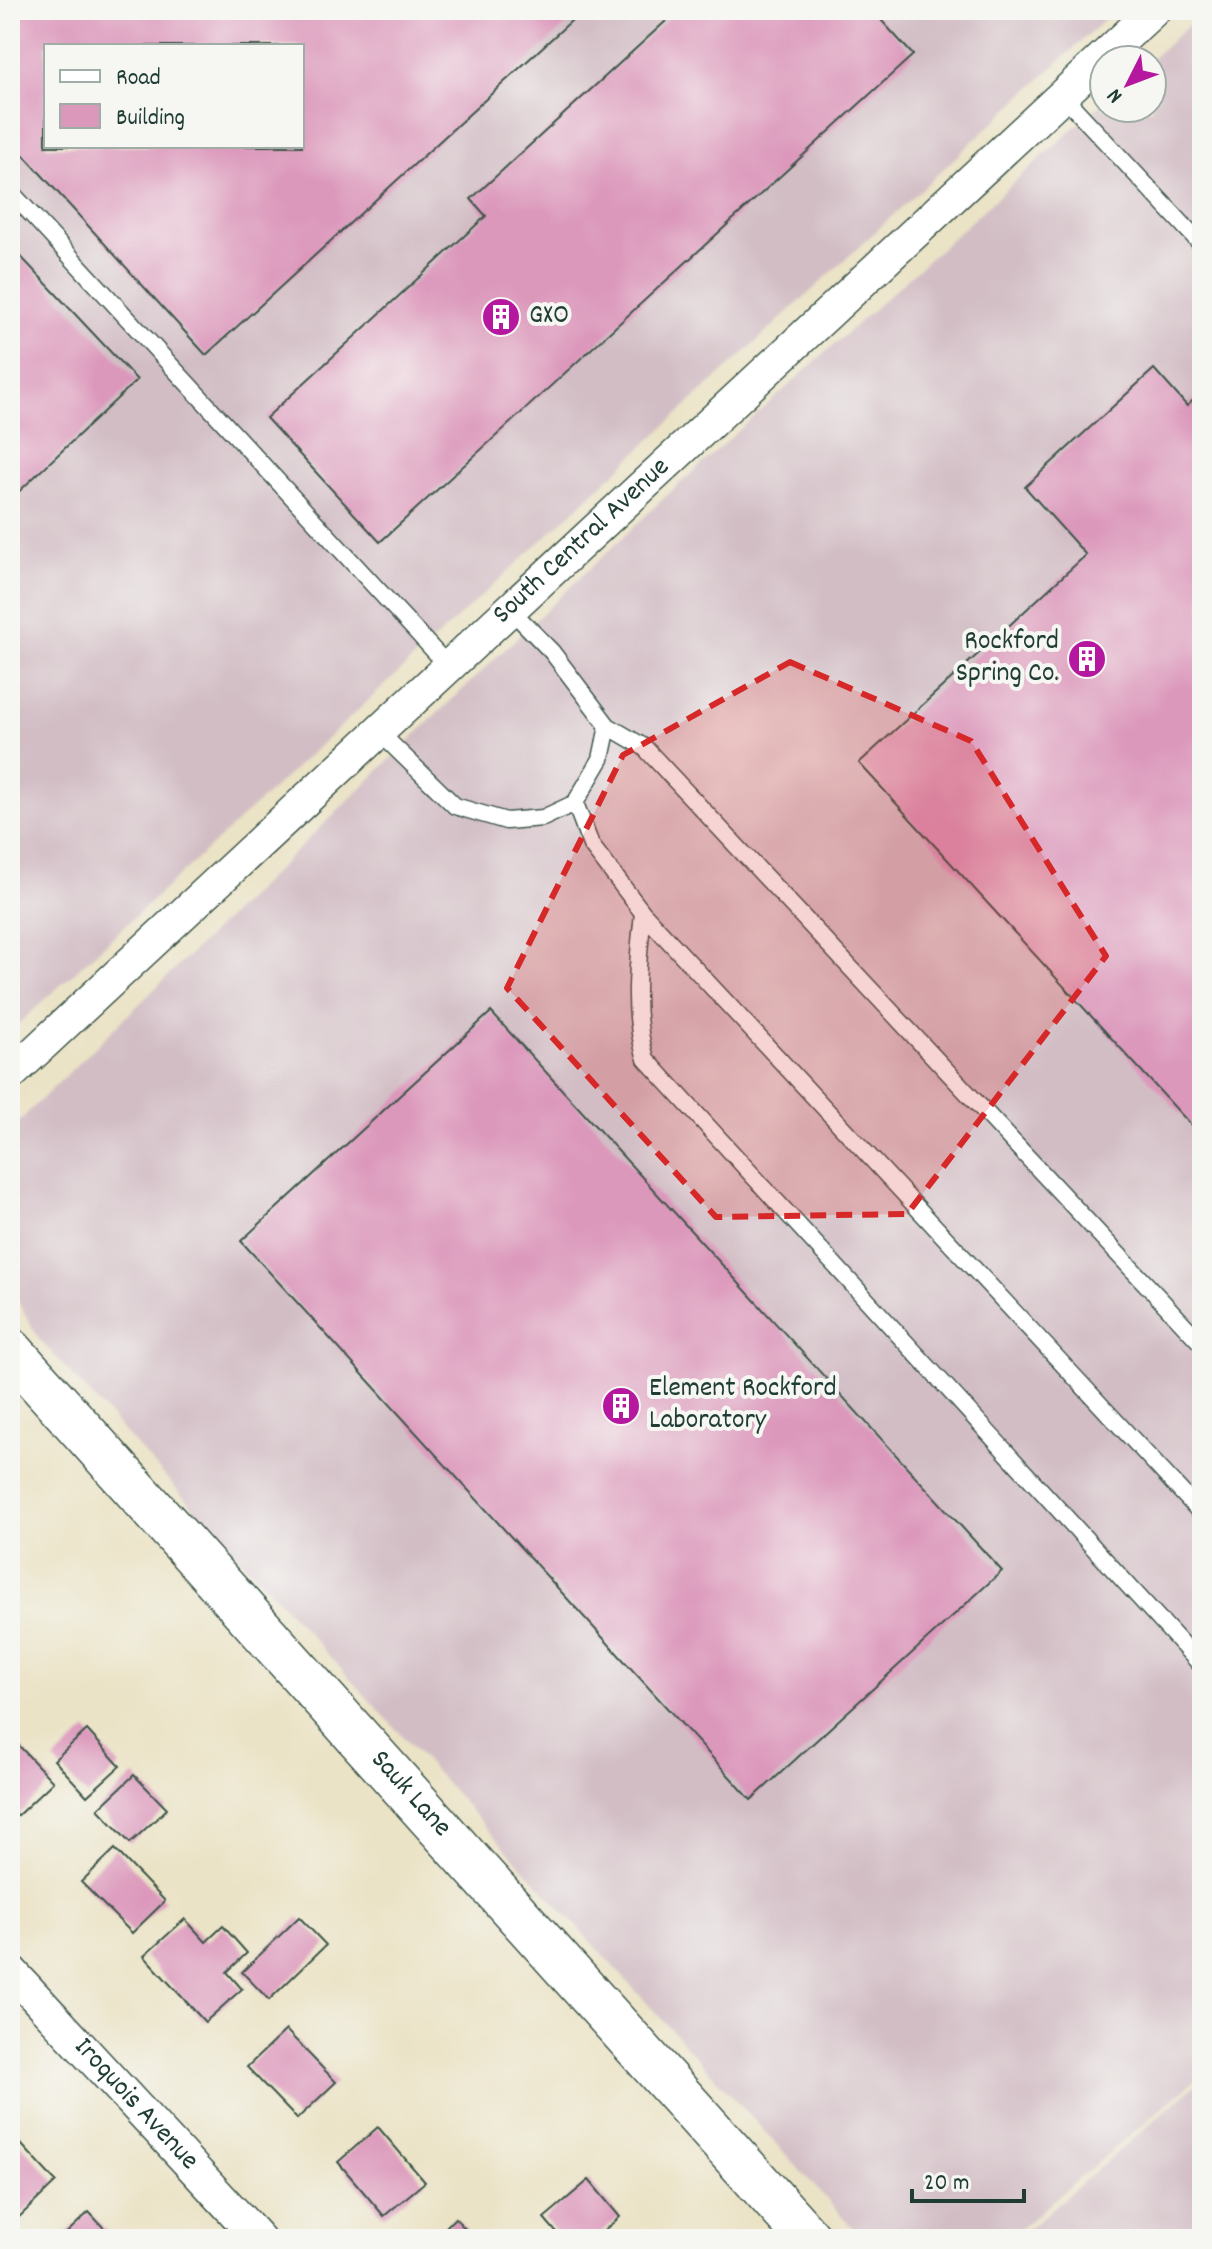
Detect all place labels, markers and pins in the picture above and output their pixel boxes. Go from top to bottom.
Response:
building icon: GXO [480,296,522,338]
place label: GXO [529,297,569,337]
place label: Rockford Spring Co. [956,623,1059,695]
building icon: Rockford Spring Co. [1066,638,1108,680]
place label: Element Rockford Laboratory [649,1370,837,1442]
building icon: Element Rockford Laboratory [600,1385,642,1427]

